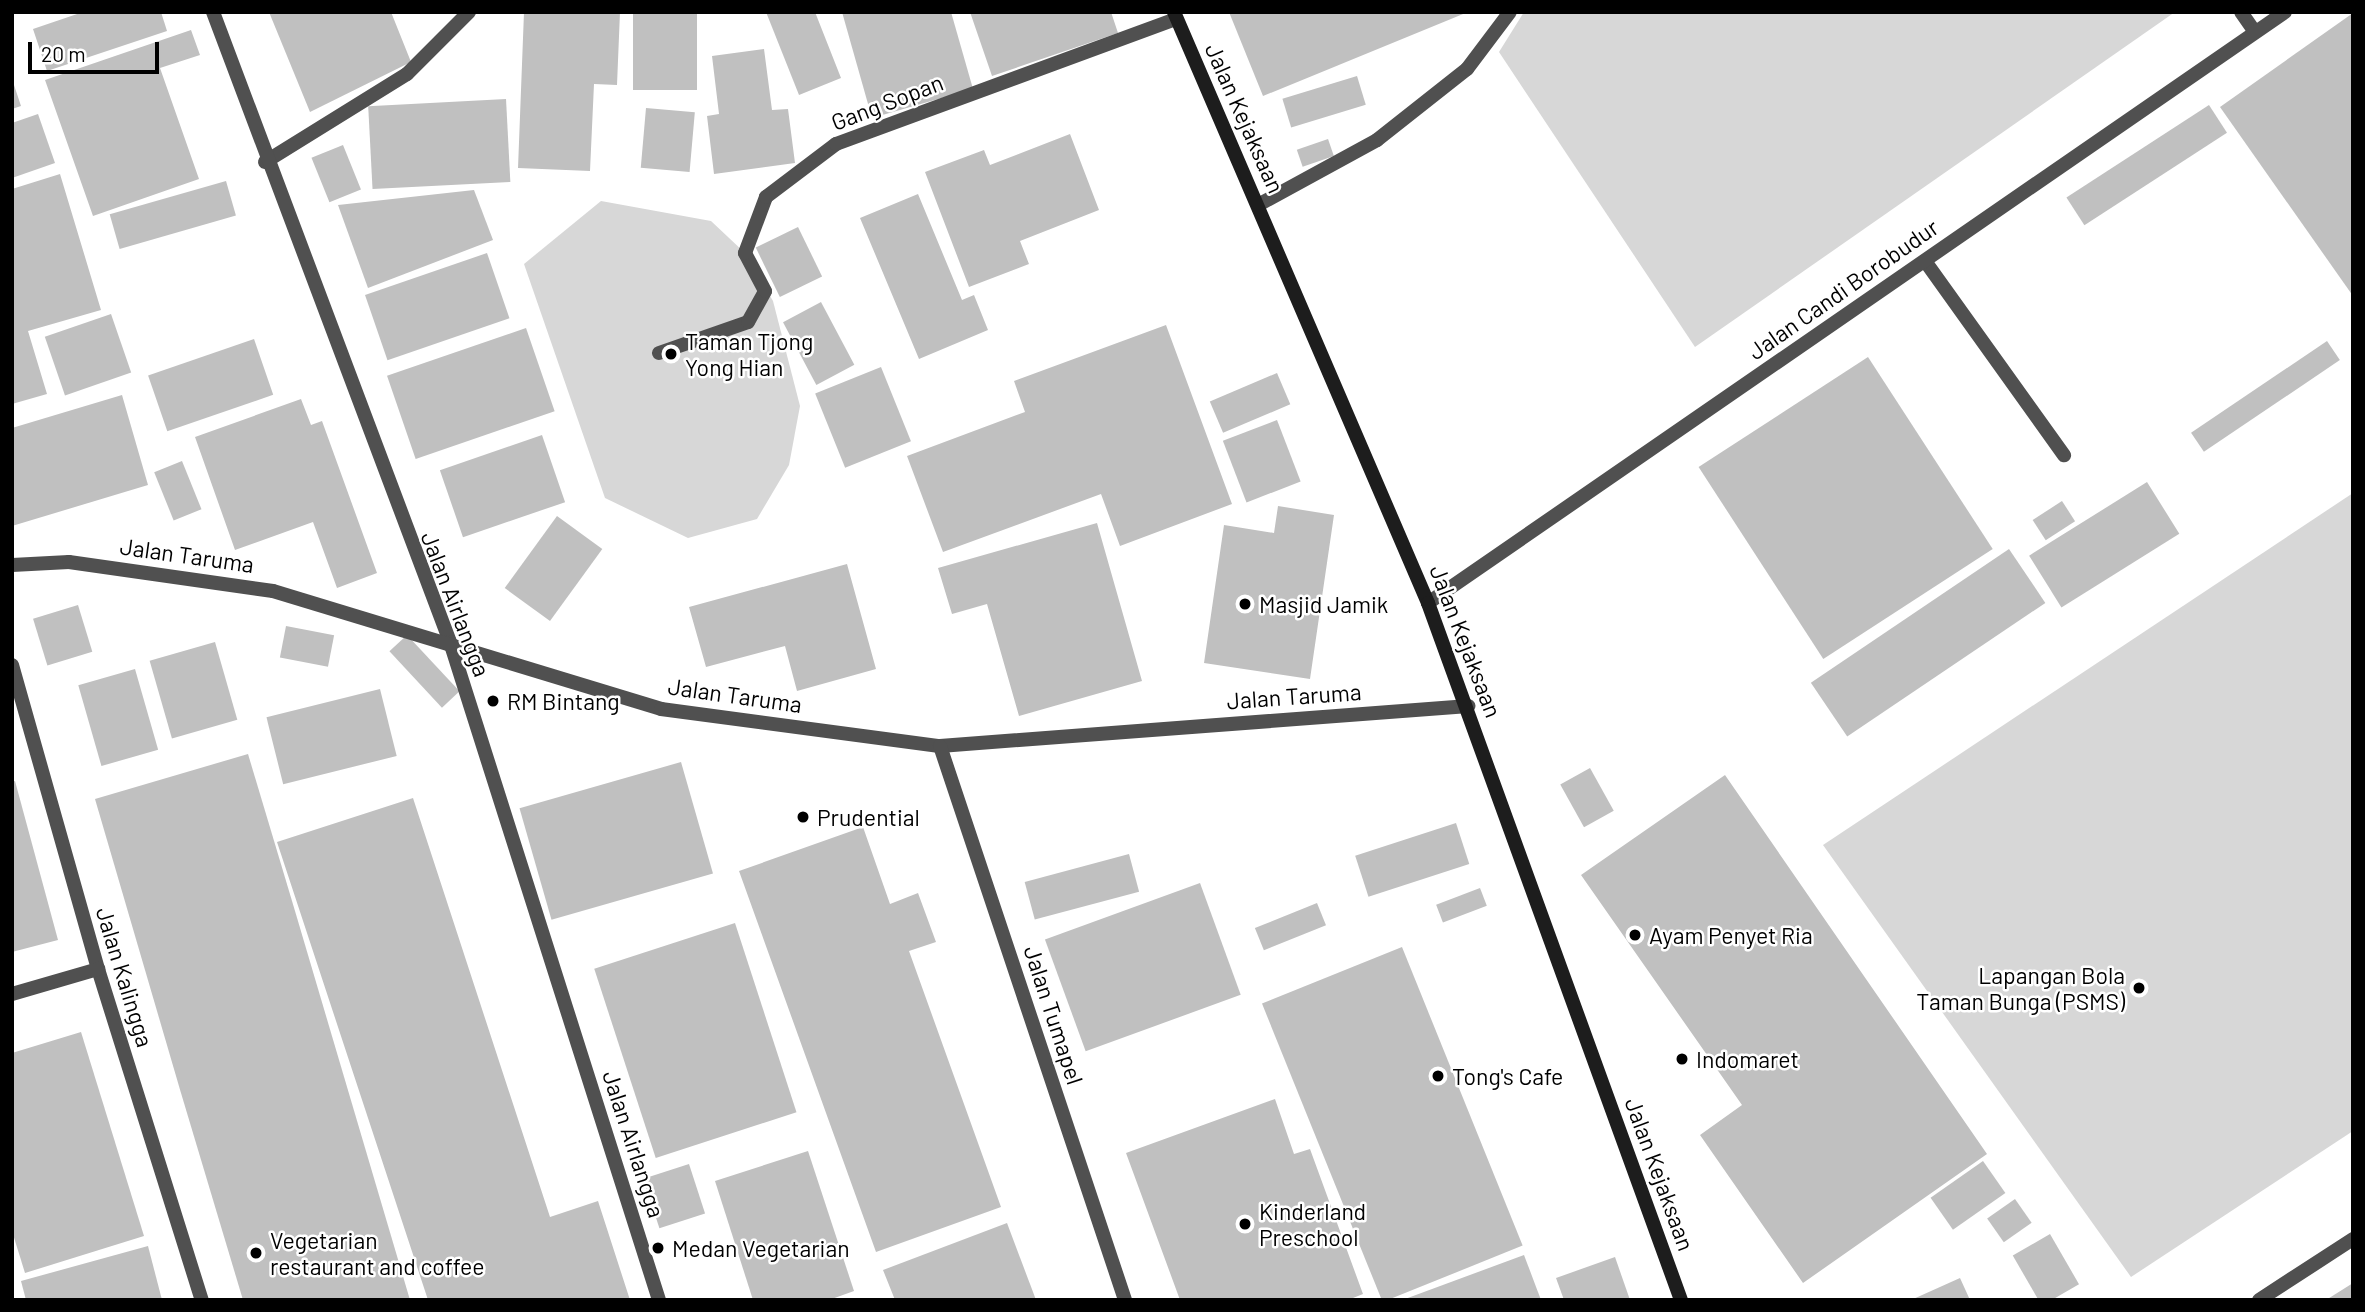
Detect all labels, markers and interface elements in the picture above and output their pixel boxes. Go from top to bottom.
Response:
scale bar [32,28,163,72]
street label: Jalan Kejaksaan [1200,39,1290,197]
text: 20 m [41,41,86,66]
street label: Gang Sopan [827,68,947,136]
street label: Jalan Candi Borobudur [1743,213,1943,365]
place label: Taman Tjong Yong Hian [685,327,813,381]
marker: Taman Tjong Yong Hian [663,346,679,362]
street label: Jalan Airlangga [416,528,496,680]
street label: Jalan Taruma [118,532,256,578]
street label: Jalan Kejaksaan [1424,561,1508,721]
place label: Masjid Jamik [1259,590,1388,618]
marker: Masjid Jamik [1237,596,1253,612]
street label: Jalan Taruma [666,672,804,718]
street label: Jalan Taruma [1226,678,1362,714]
place label: RM Bintang [507,687,620,715]
marker: RM Bintang [485,693,501,709]
place label: Prudential [817,803,920,831]
marker: Prudential [795,809,811,825]
street label: Jalan Kalingga [91,904,159,1050]
place label: Ayam Penyet Ria [1649,921,1813,949]
marker: Ayam Penyet Ria [1627,927,1643,943]
street label: Jalan Tumapel [1019,942,1089,1088]
place label: Lapangan Bola Taman Bunga (PSMS) [1916,961,2125,1015]
marker: Lapangan Bola Taman Bunga (PSMS) [2131,980,2147,996]
place label: Indomaret [1696,1045,1799,1073]
marker: Indomaret [1674,1051,1690,1067]
place label: Tong's Cafe [1452,1062,1563,1090]
street label: Jalan Airlangga [597,1067,671,1221]
marker: Tong's Cafe [1430,1068,1446,1084]
street label: Jalan Kejaksaan [1620,1094,1700,1254]
place label: Kinderland Preschool [1259,1197,1366,1251]
marker: Kinderland Preschool [1237,1216,1253,1232]
place label: Vegetarian restaurant and coffee [270,1226,484,1280]
place label: Medan Vegetarian [672,1234,850,1262]
marker: Medan Vegetarian [650,1240,666,1256]
marker: Vegetarian restaurant and coffee [248,1245,264,1261]

